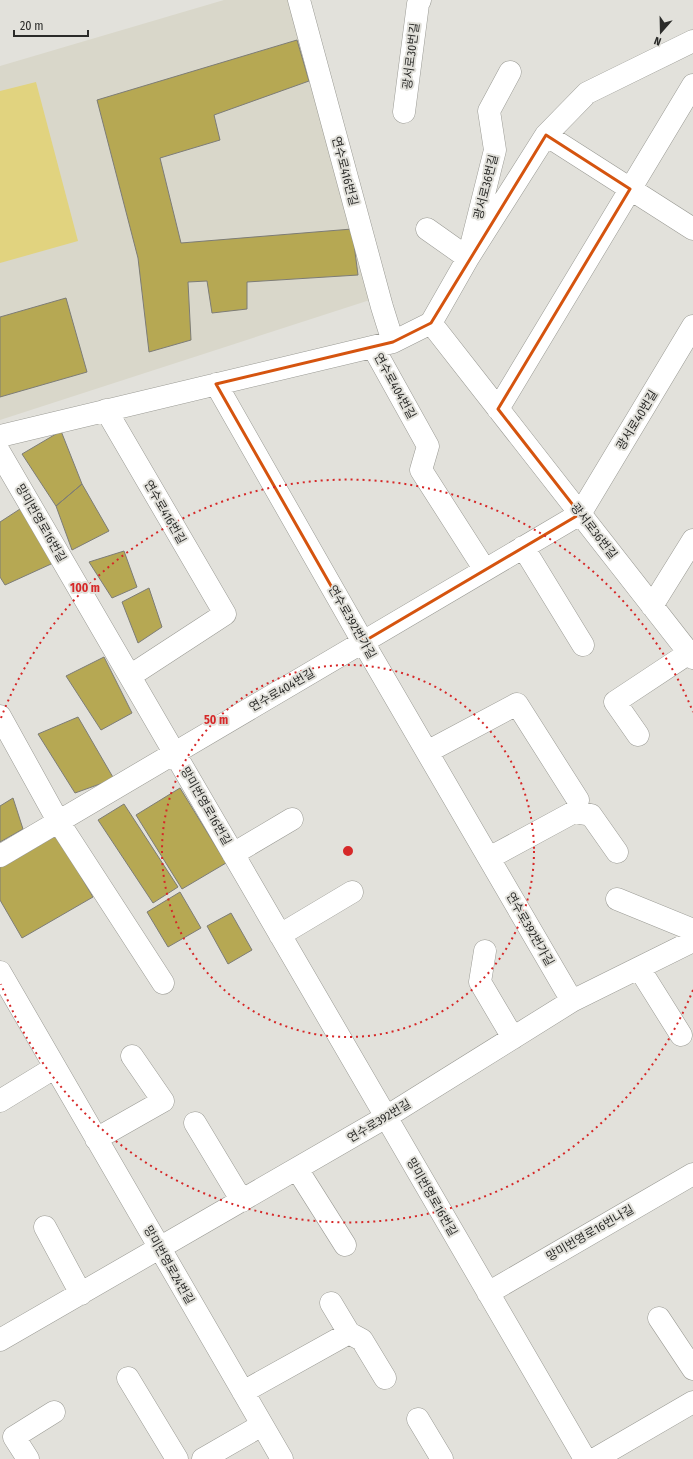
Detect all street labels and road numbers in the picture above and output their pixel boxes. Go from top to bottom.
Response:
street label: 광서로30번길 [400,22,422,90]
street label: 연수로416번길 [329,135,361,207]
street label: 광서로36번길 [471,153,501,221]
street label: 연수로404번길 [371,351,419,421]
street label: 광서로40번길 [614,388,660,452]
street label: 연수로416번길 [141,478,189,546]
street label: 망미번영로16번길 [13,481,69,565]
street label: 광서로36번길 [568,500,620,562]
street label: 연수로392번가길 [325,583,379,661]
street label: 연수로404번길 [247,666,317,714]
street label: 망미번영로16번길 [178,764,234,848]
street label: 연수로392번가길 [503,890,557,968]
street label: 연수로392번길 [345,1097,413,1145]
street label: 망미번영로16번길 [404,1155,460,1239]
street label: 망미번영로16번나길 [544,1202,636,1264]
street label: 망미번영로24번길 [141,1223,197,1307]

